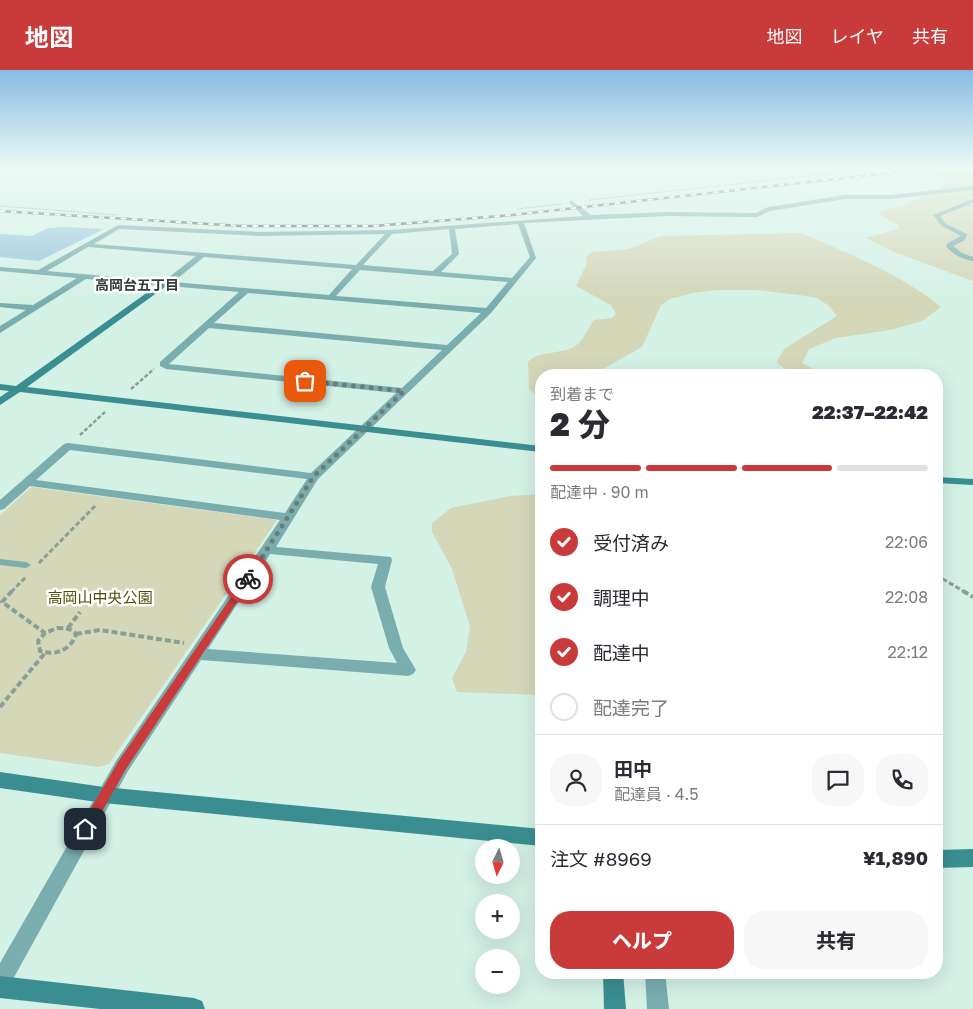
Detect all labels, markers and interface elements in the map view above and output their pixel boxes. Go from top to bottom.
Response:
text: 地図 [25,22,73,51]
text: 地図 [767,25,803,47]
text: レイヤ [831,25,884,47]
text: 共有 [912,25,948,47]
district label: 高岡台五丁目 [95,276,179,293]
pin [284,360,326,402]
icon: bag [291,367,319,395]
text: 到着まで [550,384,614,404]
text: 22:37–22:42 [812,400,928,423]
text: 2 分 [550,405,610,443]
text: 配達中 · 90 m [550,482,649,502]
icon: check [550,528,578,556]
text: 受付済み [593,531,669,554]
text: 22:06 [885,532,928,552]
courier [223,554,273,604]
icon: bike [234,565,262,593]
icon: check [550,583,578,611]
text: 調理中 [593,586,650,609]
text: 22:08 [885,587,928,607]
park label: 高岡山中央公園 [47,588,153,606]
icon: check [550,638,578,666]
text: 配達中 [593,641,650,664]
text: 22:12 [888,642,928,662]
text: 配達完了 [593,696,669,719]
button: person [550,754,602,806]
button: chat [812,754,864,806]
button: phone [876,754,928,806]
text: 田中 [614,757,652,780]
text: 配達員 · 4.5 [614,784,699,804]
pin [64,808,106,850]
icon: home [71,815,99,843]
north arrow [475,839,520,884]
map controls [475,839,520,994]
text: ¥1,890 [863,846,928,869]
text: 注文 #8969 [550,847,652,870]
button: + [475,894,520,939]
button: ヘルプ [550,911,734,969]
button: 共有 [744,911,928,969]
button: − [475,949,520,994]

